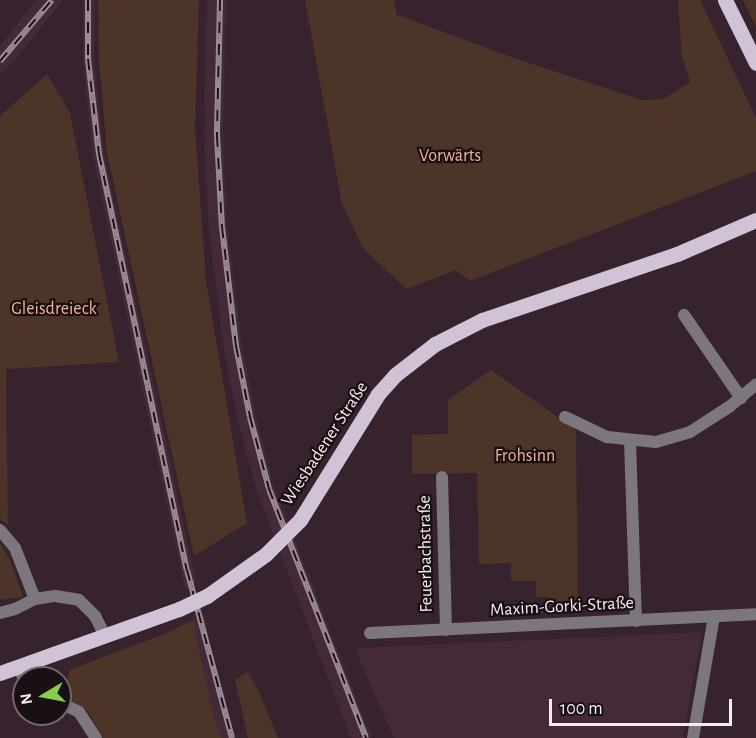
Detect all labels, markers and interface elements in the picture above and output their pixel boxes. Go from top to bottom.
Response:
park label: Vorwärts [419,145,481,167]
park label: Gleisdreieck [11,298,97,320]
street label: Wiesbadener Straße [277,378,373,510]
park label: Frohsinn [495,445,555,467]
street label: Feuerbachstraße [414,495,438,613]
street label: Maxim-Gorki-Straße [490,592,634,622]
north arrow [12,666,72,726]
scale bar [552,687,735,725]
text: N [17,692,35,706]
text: 100 m [560,700,603,718]

